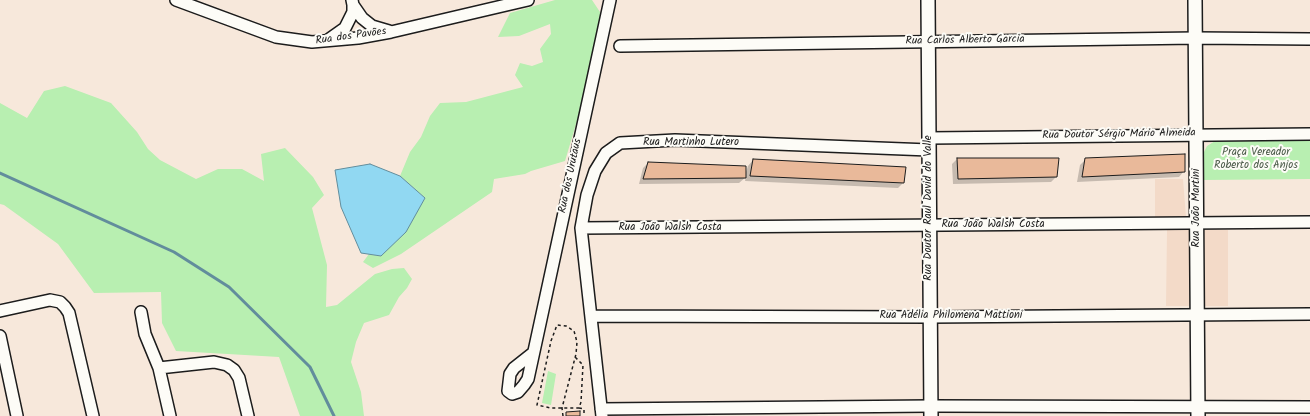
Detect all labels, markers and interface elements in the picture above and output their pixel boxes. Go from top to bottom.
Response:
street label: Rua dos Pavões [315,26,387,48]
street label: Rua Carlos Alberto Garcia [905,33,1025,49]
street label: Rua Doutor Sérgio Mário Almeida [1042,127,1196,143]
street label: Rua Doutor Raul David do Valle [922,135,936,281]
street label: Rua Martinho Lutero [643,136,739,150]
street label: Rua dos Urutaus [557,138,585,214]
park label: Praça Vereador Roberto dos Anjos [1214,146,1298,172]
street label: Rua João Martini [1190,169,1204,247]
street label: Rua João Walsh Costa [941,218,1045,232]
street label: Rua João Walsh Costa [618,221,722,235]
street label: Rua Adélia Philomena Mattioni [880,309,1022,323]

